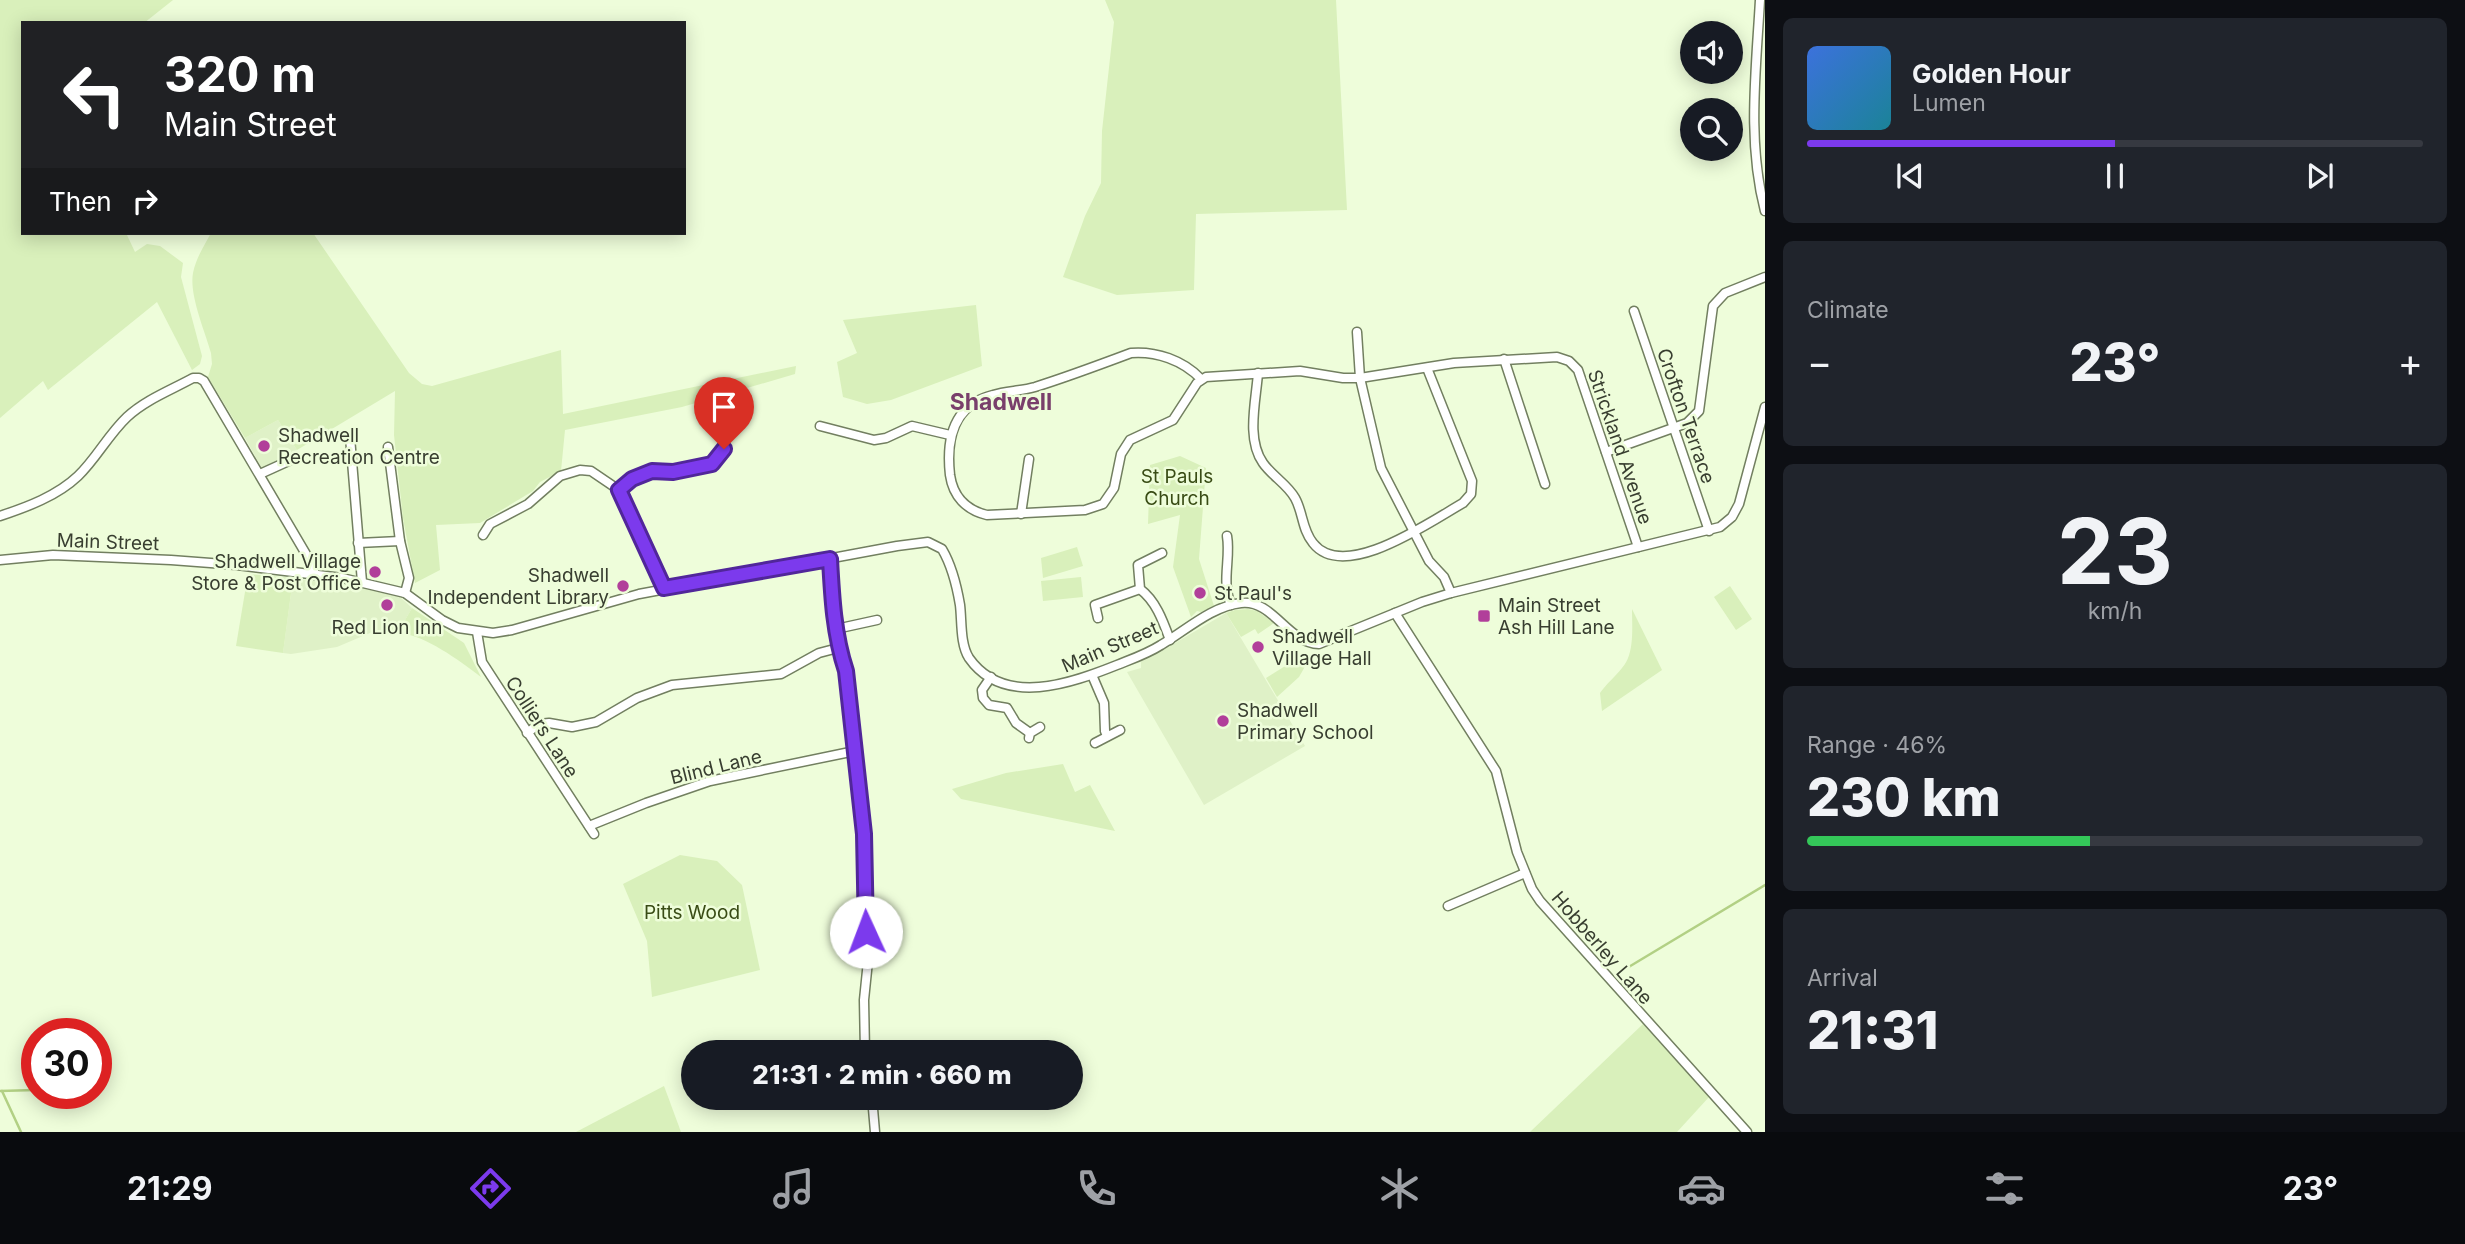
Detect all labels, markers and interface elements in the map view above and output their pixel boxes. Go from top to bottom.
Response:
map controls [1680,21,1743,161]
button: sound [1680,21,1743,84]
text: 320 m [164,45,316,104]
icon: left [49,49,140,140]
text: Golden Hour [1912,58,2071,89]
text: Lumen [1912,89,1986,117]
button: search [1680,98,1743,161]
text: Main Street [164,105,337,144]
icon: previous [1891,157,1929,195]
icon: pause [2096,157,2134,195]
icon: next [2301,157,2339,195]
icon: right [126,182,164,220]
text: Then [49,186,112,217]
text: Climate [1807,296,1889,324]
text: 23° [2069,331,2161,394]
text: − [1807,339,1832,385]
text: + [2398,339,2423,385]
street label: Crofton Terrace [1652,345,1720,487]
street label: Strickland Avenue [1583,367,1657,527]
pin [694,377,754,449]
icon: arrive [705,388,743,426]
district label: Shadwell [950,388,1052,416]
place label: Shadwell Recreation Centre [278,424,440,469]
marker: Shadwell Recreation Centre [256,438,272,454]
park label: St Pauls Church [1141,465,1213,510]
text: 23 [2057,496,2173,606]
street label: Main Street [56,529,160,555]
place label: Shadwell Village Store & Post Office [191,550,361,595]
marker: Shadwell Village Store & Post Office [367,564,383,580]
place label: Shadwell Independent Library [428,564,609,609]
marker: Shadwell Independent Library [615,578,631,594]
place label: St Paul's [1214,582,1292,605]
marker: St Paul's [1192,585,1208,601]
place label: Main Street Ash Hill Lane [1498,594,1615,639]
marker: Red Lion Inn [379,597,395,613]
text: km/h [2088,597,2142,625]
marker: Main Street Ash Hill Lane [1476,608,1492,624]
place label: Red Lion Inn [332,616,442,639]
street label: Main Street [1058,616,1162,678]
place label: Shadwell Village Hall [1272,625,1372,670]
marker: Shadwell Village Hall [1250,639,1266,655]
street label: Colliers Lane [501,672,583,782]
place label: Shadwell Primary School [1237,699,1374,744]
marker: Shadwell Primary School [1215,713,1231,729]
text: Range · 46% [1807,731,1947,759]
street label: Blind Lane [668,745,764,789]
text: 230 km [1807,766,2001,829]
street label: Hobberley Lane [1547,887,1657,1009]
position arrow [829,895,903,969]
park label: Pitts Wood [644,901,740,924]
text: Arrival [1807,964,1878,992]
text: 21:31 [1807,999,1939,1062]
speed limit sign: 30 [21,1018,112,1109]
text: 21:31 · 2 min · 660 m [752,1059,1012,1090]
icon: directions [466,1164,515,1213]
icon: music [769,1164,818,1213]
icon: phone [1072,1164,1121,1213]
icon: climate [1375,1164,1424,1213]
icon: car [1677,1164,1726,1213]
icon: filters [1980,1164,2029,1213]
text: 21:29 [127,1169,212,1208]
text: 23° [2283,1169,2338,1208]

